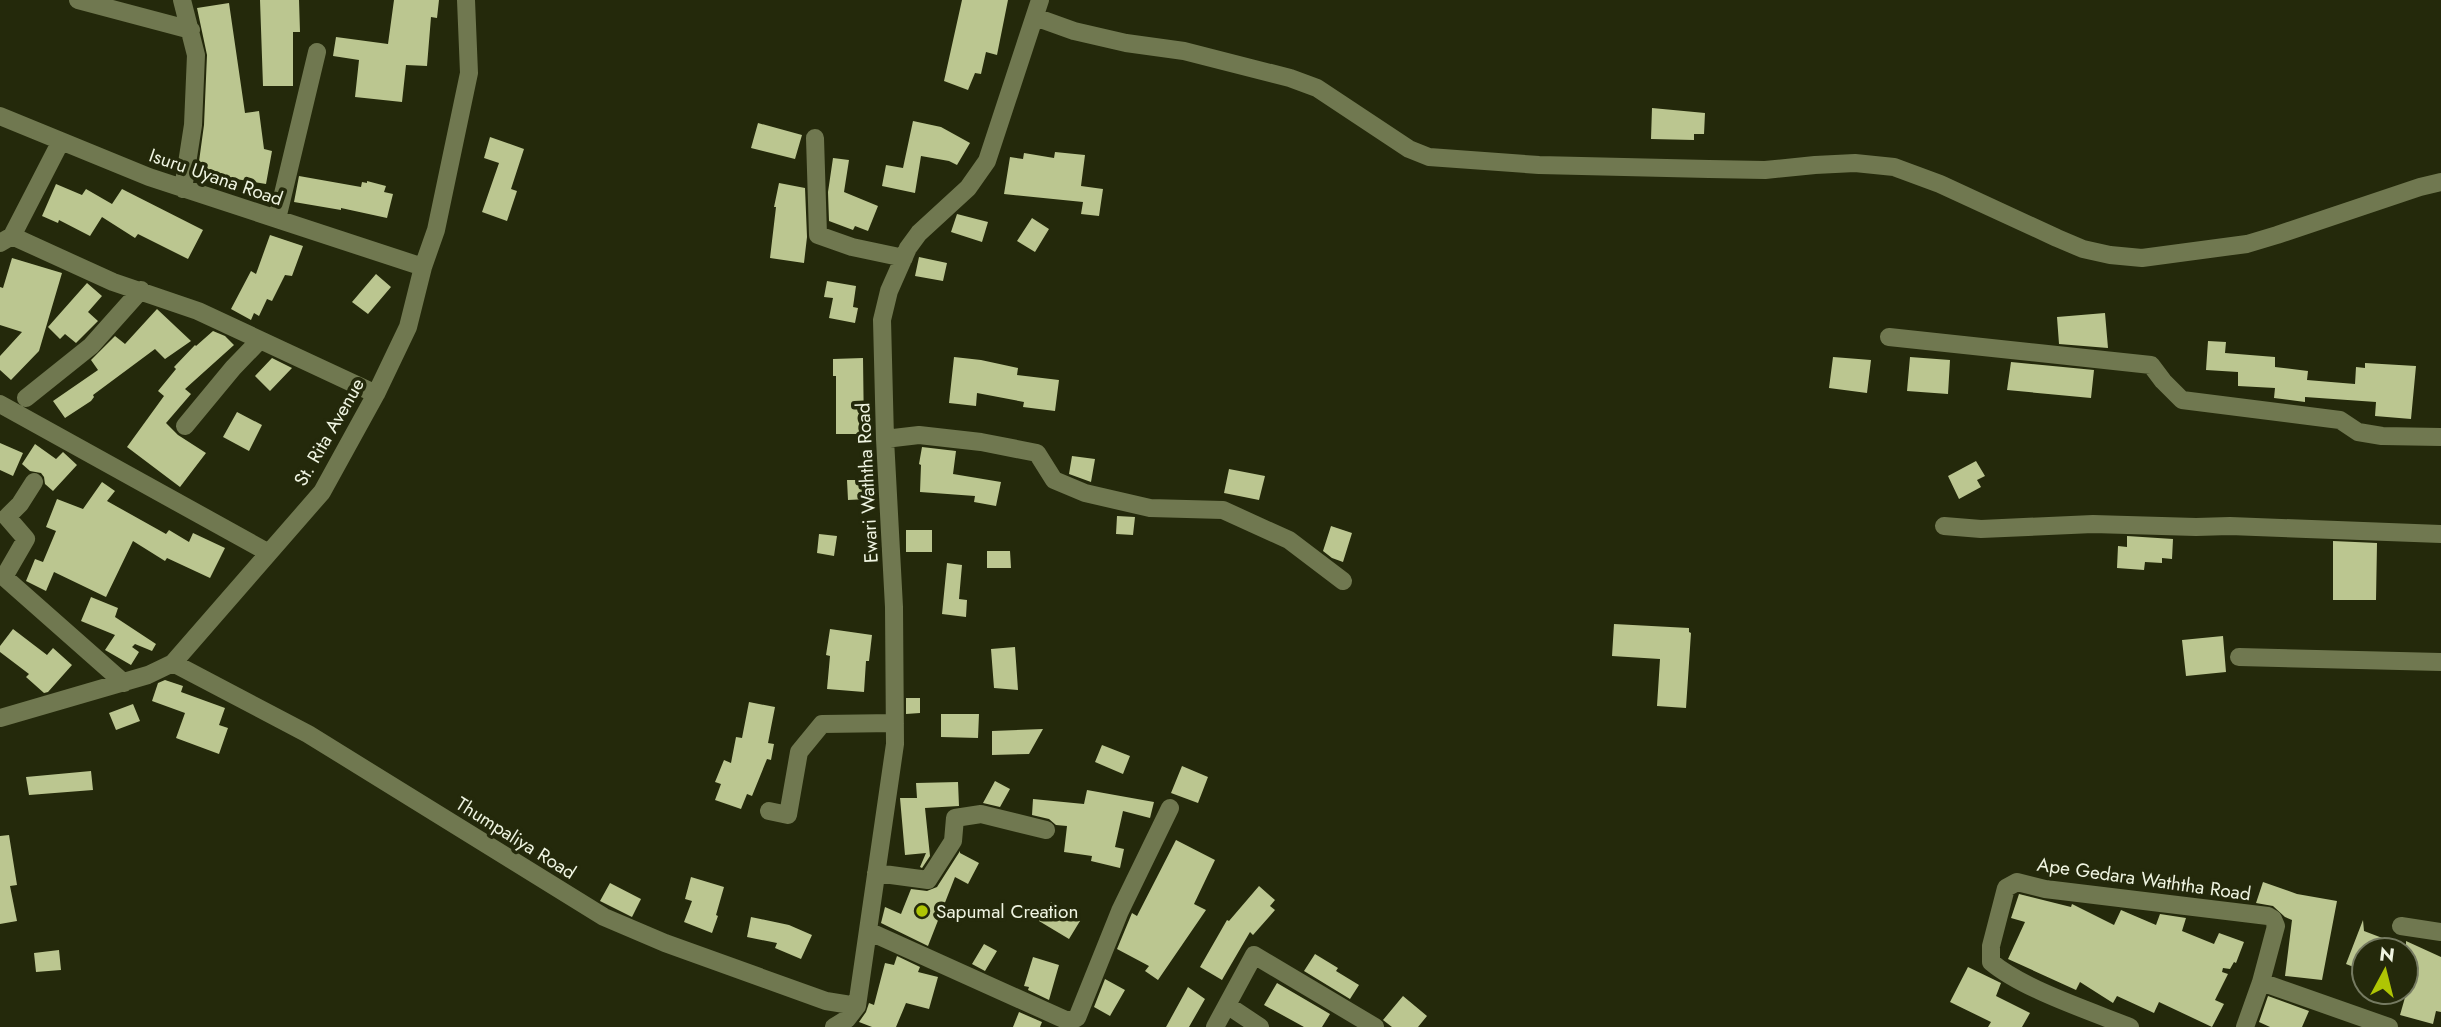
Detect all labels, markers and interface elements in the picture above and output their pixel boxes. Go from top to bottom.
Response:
street label: Isuru Uyana Road [146,141,286,213]
street label: St. Rita Avenue [287,373,371,491]
street label: Ewari Waththa Road [849,402,885,564]
street label: Thumpaliya Road [451,790,581,886]
street label: Ape Gedara Waththa Road [2035,851,2253,907]
place label: Sapumal Creation [936,898,1078,925]
marker: Sapumal Creation [914,903,930,919]
north arrow [2350,936,2420,1006]
text: N [2378,940,2396,969]

